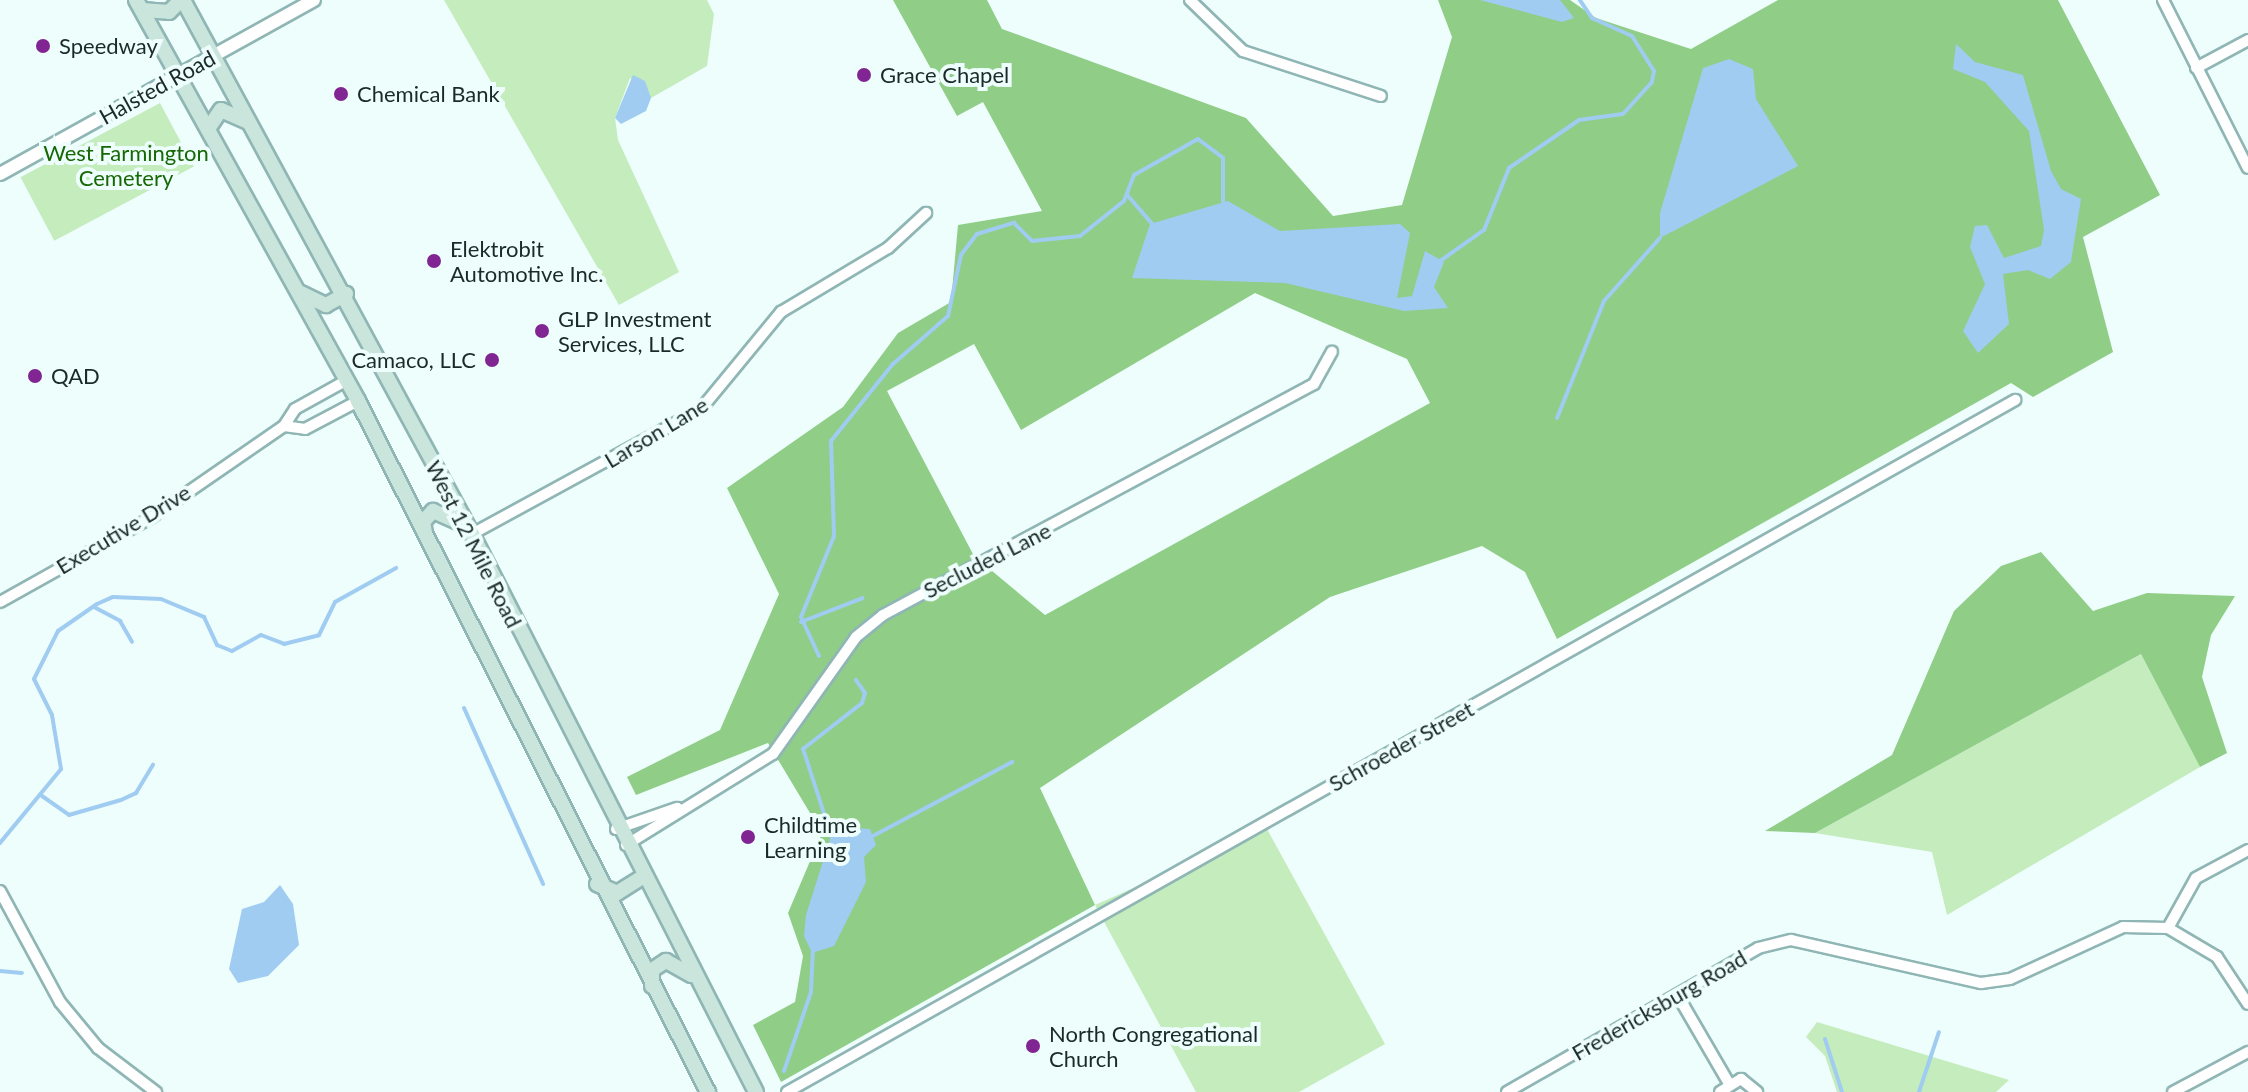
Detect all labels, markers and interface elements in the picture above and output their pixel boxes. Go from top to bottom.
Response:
place label: Speedway [59,33,158,59]
marker: Speedway [34,37,52,55]
street label: Halsted Road [94,44,220,130]
place label: Grace Chapel [880,62,1009,88]
marker: Grace Chapel [855,66,873,84]
place label: Chemical Bank [357,81,500,107]
marker: Chemical Bank [332,85,350,103]
park label: West Farmington Cemetery [43,139,209,190]
place label: Elektrobit Automotive Inc. [450,235,603,286]
marker: Elektrobit Automotive Inc. [425,252,443,270]
place label: GLP Investment Services, LLC [558,305,712,356]
marker: GLP Investment Services, LLC [533,322,551,340]
place label: Camaco, LLC [351,347,476,373]
marker: Camaco, LLC [483,351,501,369]
place label: QAD [51,363,100,389]
marker: QAD [26,367,44,385]
street label: Larson Lane [599,391,713,473]
street label: West 12 Mile Road [420,456,528,632]
street label: Executive Drive [51,479,195,579]
street label: Secluded Lane [919,517,1055,603]
street label: Schroeder Street [1324,695,1478,797]
place label: Childtime Learning [764,811,857,862]
marker: Childtime Learning [739,828,757,846]
street label: Fredericksburg Road [1567,944,1751,1066]
place label: North Congregational Church [1049,1020,1258,1072]
marker: North Congregational Church [1024,1037,1042,1055]

